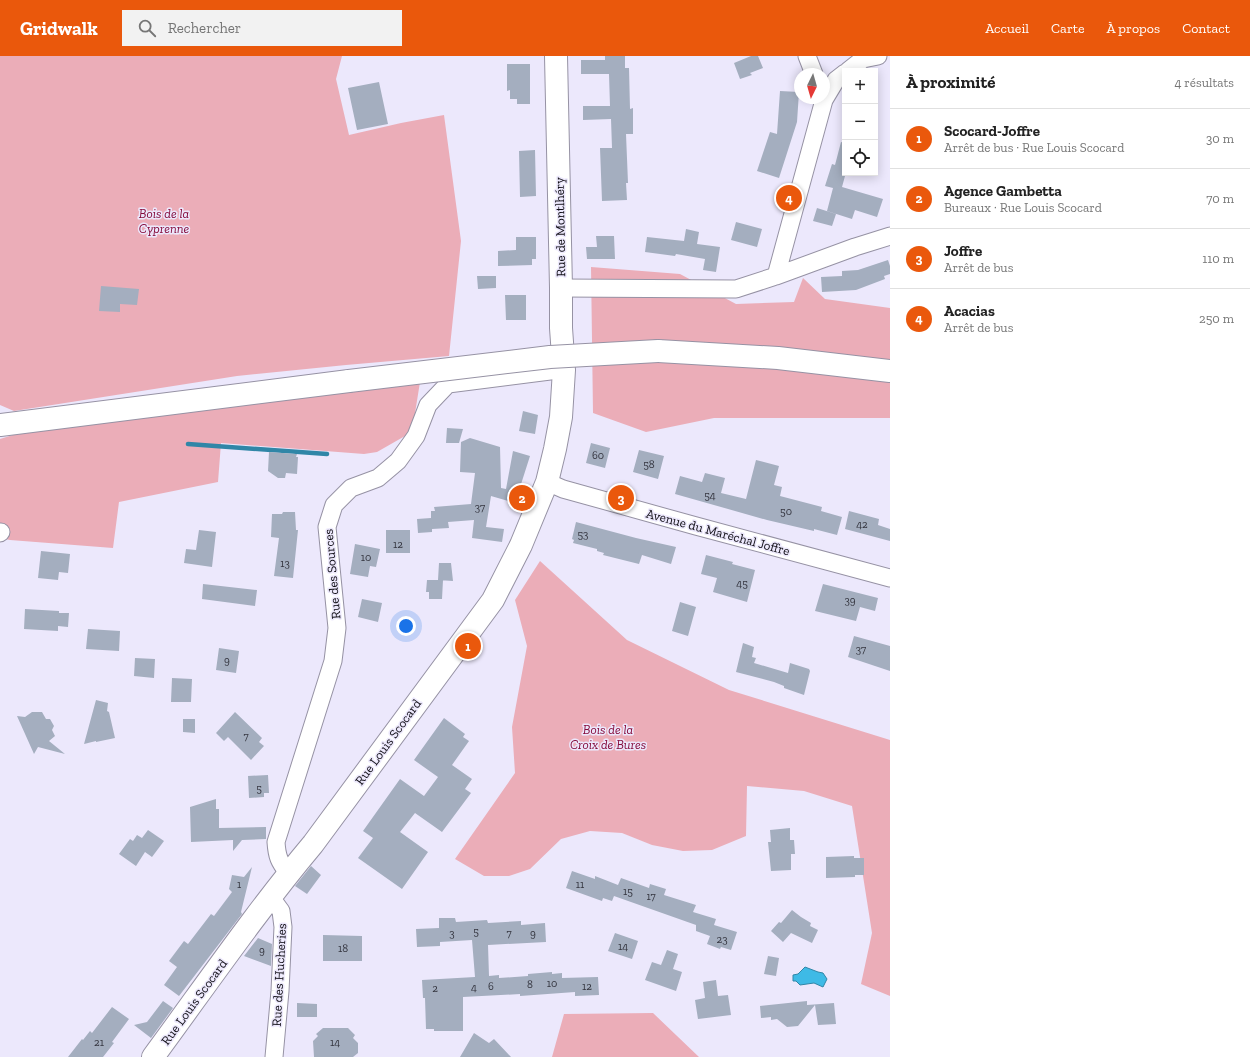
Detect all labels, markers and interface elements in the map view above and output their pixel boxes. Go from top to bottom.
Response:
search box [122,10,402,46]
text: Gridwalk [20,17,98,40]
icon: search [136,17,158,39]
text: Rechercher [168,19,241,37]
text: Accueil [985,20,1029,37]
text: Carte [1051,20,1085,37]
text: À propos [1107,20,1160,37]
text: Contact [1182,20,1230,37]
north arrow [794,68,830,104]
map controls [842,68,878,176]
button: + [842,68,878,104]
text: À proximité [906,72,995,92]
text: 4 résultats [1174,75,1234,90]
button: − [842,104,878,140]
text: Scocard-Joffre [944,122,1040,140]
text: 1 [916,131,922,146]
text: 30 m [1206,131,1234,146]
button: locate [842,140,878,176]
text: Arrêt de bus · Rue Louis Scocard [944,140,1124,155]
street label: Rue de Montlhéry [552,177,568,277]
text: Agence Gambetta [944,182,1062,200]
pin: 4 [776,183,802,213]
text: 2 [916,191,922,206]
text: 70 m [1206,191,1234,206]
text: Bureaux · Rue Louis Scocard [944,200,1102,215]
park label: Bois de la Cyprenne [139,206,190,236]
text: Joffre [944,242,982,260]
text: 3 [916,251,922,266]
text: 110 m [1202,251,1234,266]
text: Arrêt de bus [944,260,1013,275]
text: Acacias [944,302,995,320]
text: 4 [915,311,923,326]
text: 250 m [1199,311,1234,326]
text: Arrêt de bus [944,320,1013,335]
house number: 60 [592,449,604,462]
house number: 58 [643,458,655,471]
pin: 2 [509,483,535,513]
pin: 3 [608,483,634,513]
house number: 54 [704,489,716,502]
house number: 37 [475,501,485,514]
house number: 50 [780,505,792,518]
street label: Avenue du Maréchal Joffre [644,506,792,558]
house number: 42 [856,518,868,531]
street label: Rue des Sources [321,528,343,620]
house number: 53 [577,528,589,541]
house number: 12 [393,538,403,551]
house number: 10 [361,551,371,564]
house number: 13 [280,557,290,570]
house number: 45 [736,577,748,590]
house number: 39 [844,594,856,607]
your location [396,616,416,636]
pin: 1 [455,631,481,661]
house number: 37 [856,643,866,656]
house number: 9 [224,654,230,667]
street label: Rue Louis Scocard [352,696,424,788]
park label: Bois de la Croix de Bures [570,722,646,752]
house number: 7 [243,730,249,743]
house number: 5 [256,782,262,795]
house number: 1 [237,878,242,891]
house number: 11 [576,878,585,891]
house number: 15 [623,885,633,898]
house number: 17 [646,890,656,903]
street label: Rue des Hucheries [269,923,289,1027]
house number: 5 [473,925,479,938]
house number: 3 [449,927,455,940]
house number: 7 [506,927,512,940]
house number: 9 [530,927,536,940]
house number: 23 [716,933,728,946]
house number: 14 [618,940,628,953]
house number: 18 [338,942,348,955]
house number: 9 [259,944,265,957]
street label: Rue Louis Scocard [158,956,230,1048]
house number: 10 [547,977,557,990]
house number: 8 [527,978,533,991]
house number: 6 [488,980,494,993]
house number: 12 [582,980,592,993]
house number: 4 [471,981,477,994]
house number: 2 [432,982,438,995]
house number: 21 [94,1036,105,1049]
house number: 14 [330,1036,340,1049]

